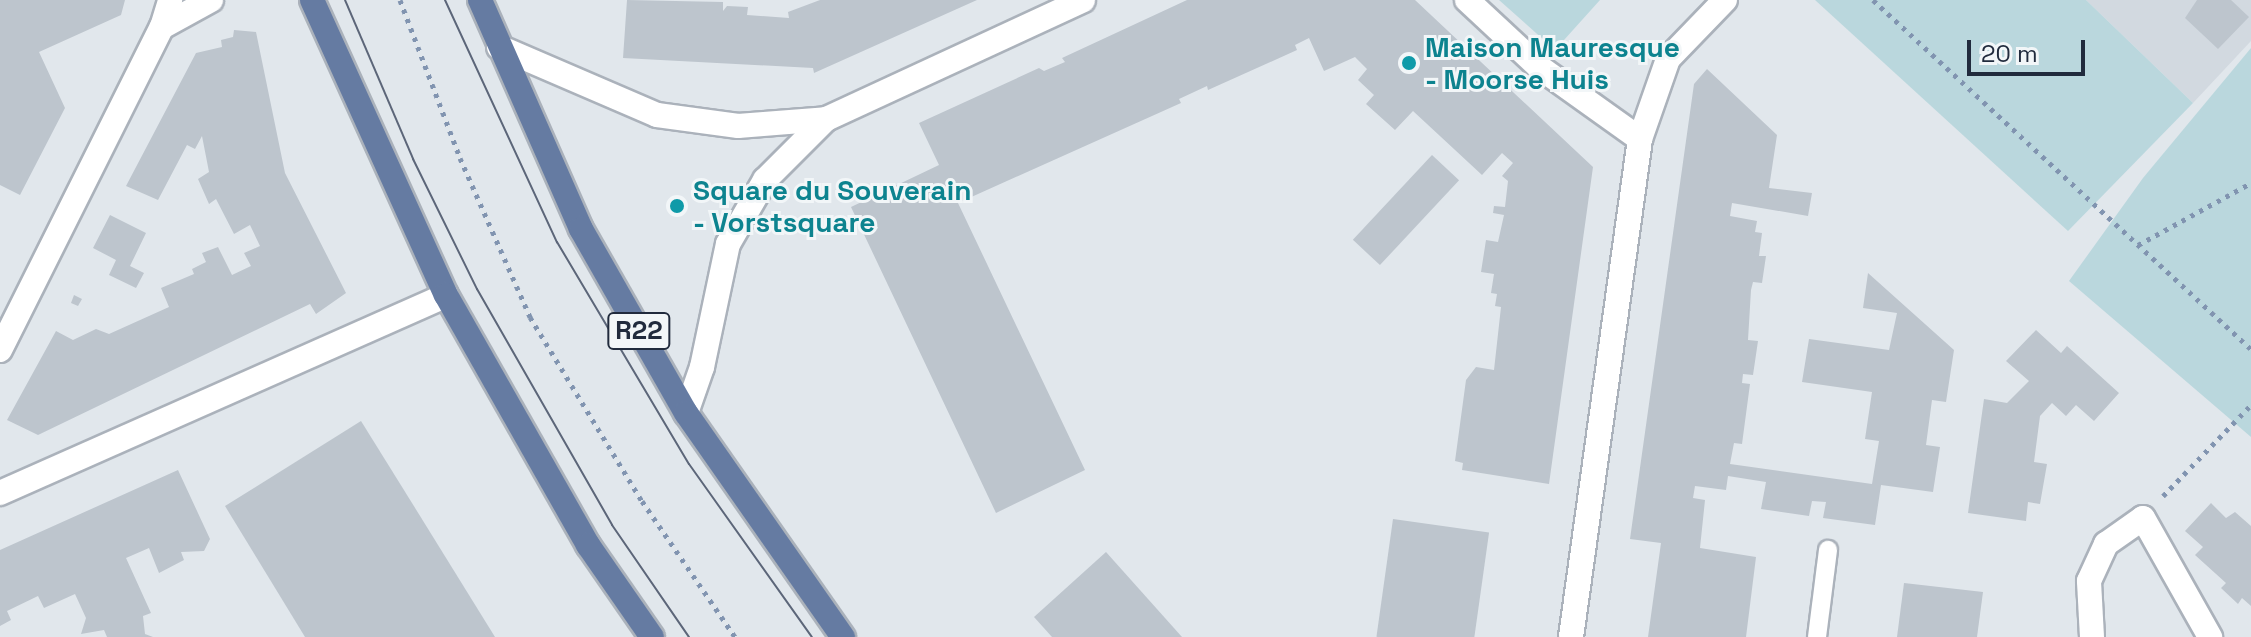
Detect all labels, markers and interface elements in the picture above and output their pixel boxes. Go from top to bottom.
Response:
scale bar [1971,24,2089,74]
place label: Maison Mauresque - Moorse Huis [1425,30,1680,96]
text: 20 m [1981,38,2038,69]
marker: Maison Mauresque - Moorse Huis [1400,54,1418,72]
place label: Square du Souverain - Vorstsquare [693,173,971,239]
marker: Square du Souverain - Vorstsquare [668,197,686,215]
road number: R22 [607,309,671,353]

